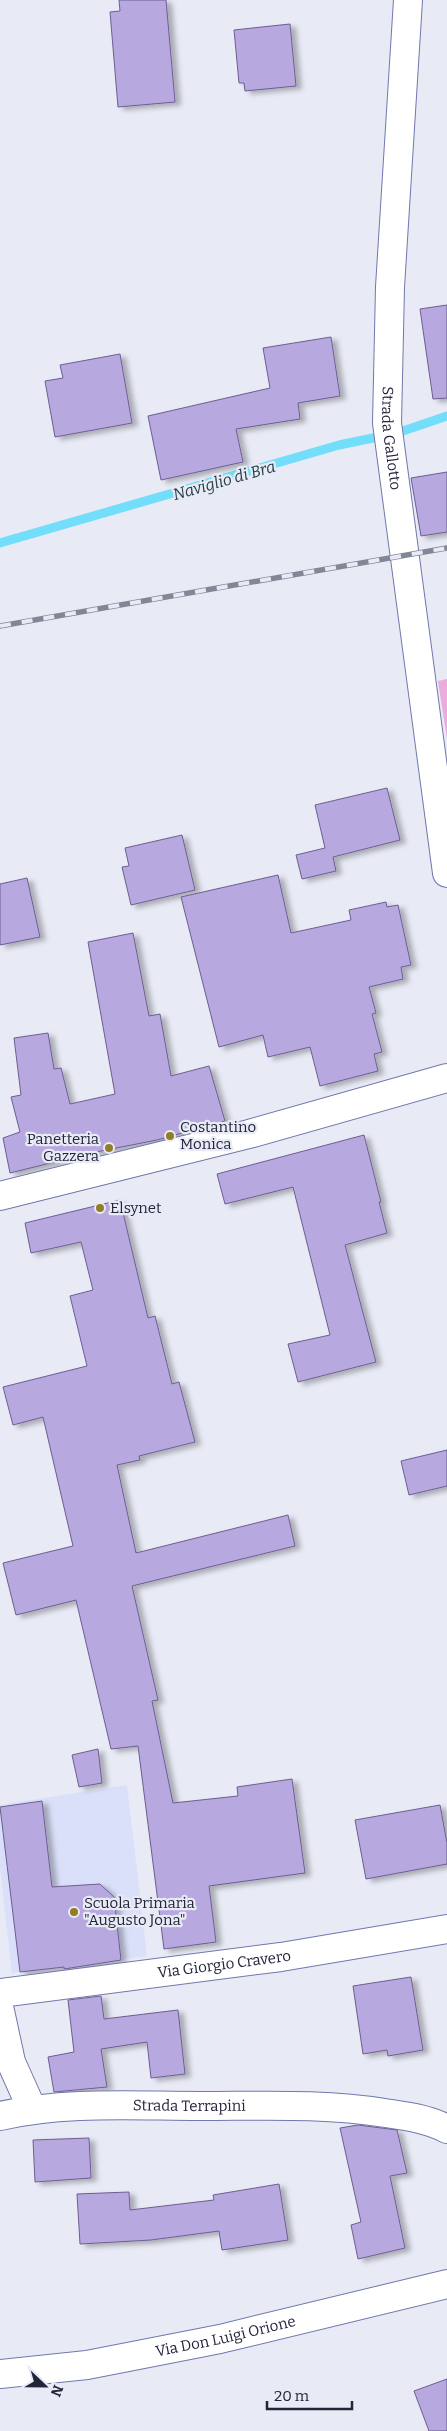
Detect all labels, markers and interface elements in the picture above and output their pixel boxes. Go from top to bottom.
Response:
street label: Strada Gallotto [378,386,405,491]
water label: Naviglio di Bra [171,457,278,504]
place label: Costantino Monica [180,1118,256,1153]
place label: Panetteria Gazzera [27,1130,99,1165]
marker: Costantino Monica [164,1130,176,1142]
marker: Panetteria Gazzera [103,1142,115,1154]
place label: Elsynet [110,1199,162,1217]
marker: Elsynet [94,1202,106,1214]
place label: Scuola Primaria "Augusto Jona" [84,1894,195,1929]
marker: Scuola Primaria "Augusto Jona" [68,1906,80,1918]
street label: Via Giorgio Cravero [156,1946,292,1982]
street label: Strada Terrapini [133,2096,246,2115]
street label: Via Don Luigi Orione [154,2312,297,2360]
north arrow [20,2361,70,2411]
scale bar [267,2378,352,2410]
text: N [47,2382,66,2399]
text: 20 m [274,2387,310,2405]

